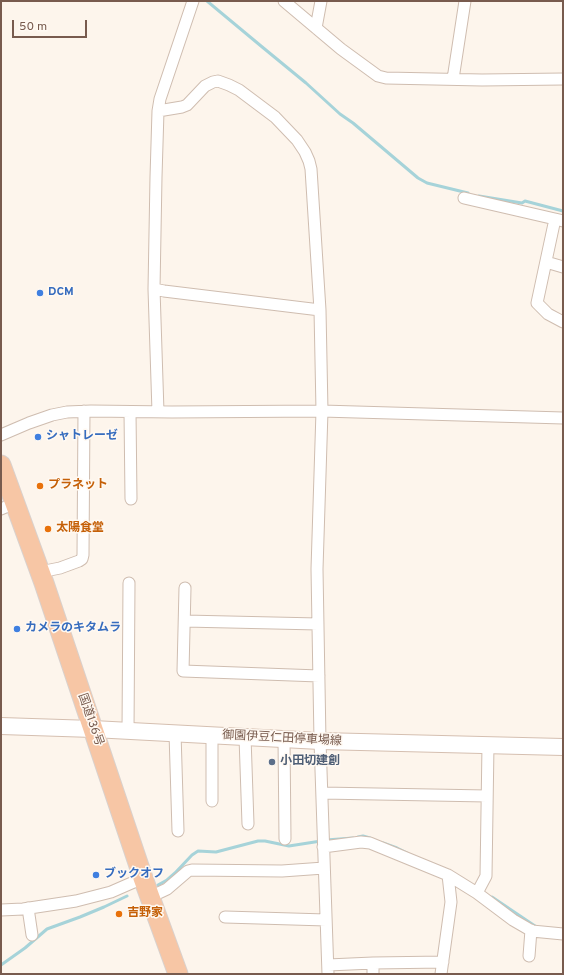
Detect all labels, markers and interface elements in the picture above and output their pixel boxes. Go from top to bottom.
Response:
scale bar [14,12,89,38]
text: 50 m [19,19,47,35]
place label: DCM [48,286,74,300]
marker: DCM [35,288,45,298]
place label: シャトレーゼ [46,430,118,444]
marker: シャトレーゼ [33,432,43,442]
place label: プラネット [48,479,108,493]
marker: プラネット [35,481,45,491]
place label: 太陽食堂 [56,522,104,536]
marker: 太陽食堂 [43,524,53,534]
place label: カメラのキタムラ [25,622,121,636]
marker: カメラのキタムラ [12,624,22,634]
street label: 国道136号 [74,692,106,748]
street label: 御園伊豆仁田停車場線 [222,729,342,749]
place label: 小田切建創 [280,755,340,769]
marker: 小田切建創 [267,757,277,767]
place label: ブックオフ [104,868,164,882]
marker: ブックオフ [91,870,101,880]
place label: 吉野家 [127,907,163,921]
marker: 吉野家 [114,909,124,919]

